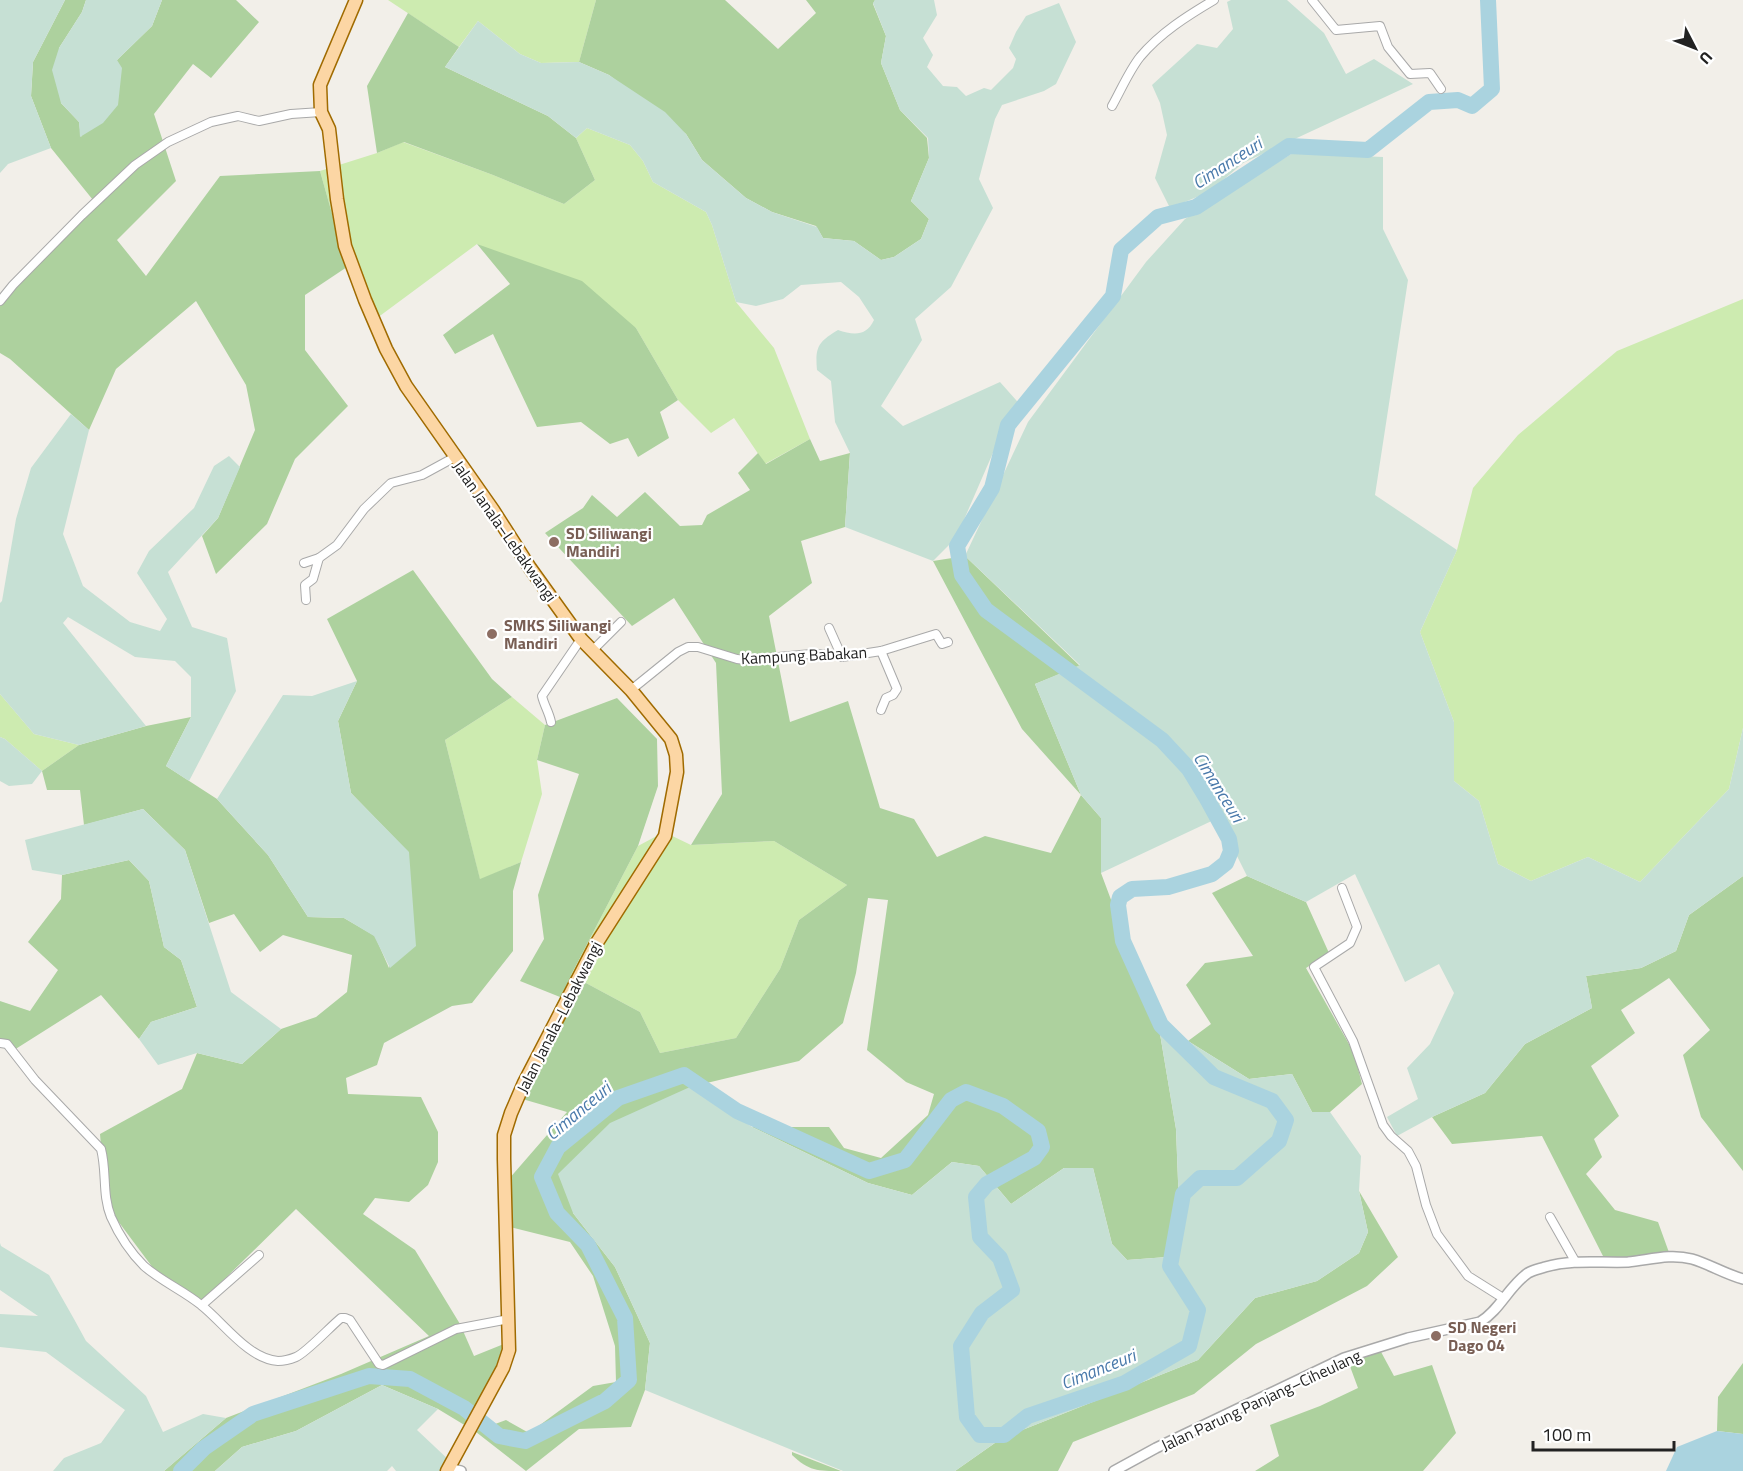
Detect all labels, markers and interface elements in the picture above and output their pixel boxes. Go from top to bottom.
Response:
north arrow [1665,18,1725,78]
text: U [1694,46,1719,70]
water label: Cimanceuri [1187,129,1269,196]
street label: Jalan Janala–Lebakwangi [447,455,563,607]
place label: SD Siliwangi Mandiri [566,521,652,563]
marker: SD Siliwangi Mandiri [547,535,561,549]
place label: SMKS Siliwangi Mandiri [504,613,611,655]
marker: SMKS Siliwangi Mandiri [485,627,499,641]
street label: Kampung Babakan [740,640,868,670]
water label: Cimanceuri [1187,747,1252,829]
street label: Jalan Janala–Lebakwangi [510,937,608,1097]
water label: Cimanceuri [539,1074,619,1147]
place label: SD Negeri Dago 04 [1448,1315,1516,1357]
marker: SD Negeri Dago 04 [1429,1329,1443,1343]
water label: Cimanceuri [1057,1341,1142,1396]
street label: Jalan Parung Panjang–Ciheulang [1157,1343,1365,1457]
scale bar [1533,1414,1674,1452]
text: 100 m [1542,1421,1591,1448]

